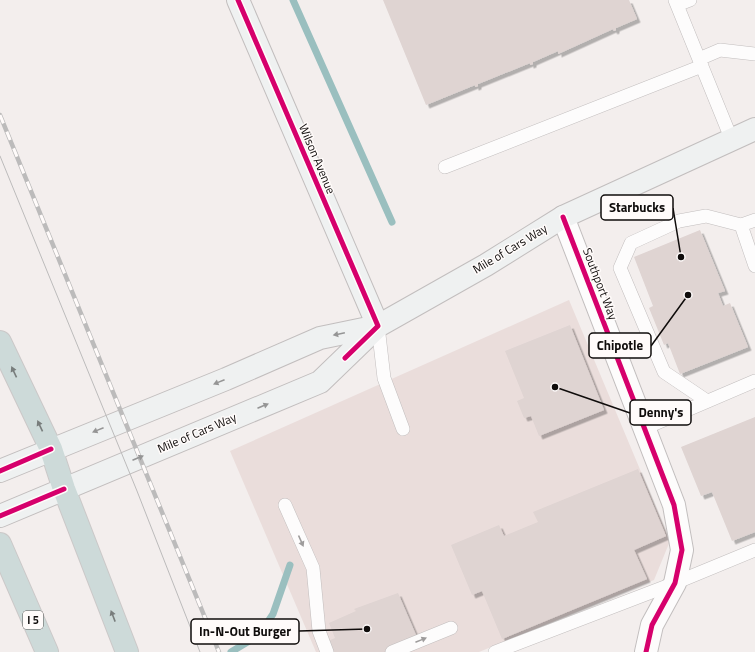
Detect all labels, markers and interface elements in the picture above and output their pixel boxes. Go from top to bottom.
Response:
street label: Wilson Avenue [294,121,341,197]
callout: Starbucks [601,195,673,220]
text: Starbucks [609,197,665,217]
street label: Mile of Cars Way [469,219,551,278]
street label: Southport Way [578,245,623,323]
one-way arrow [333,331,346,337]
callout: Chipotle [589,333,651,358]
text: Chipotle [597,335,644,355]
one-way arrow [11,366,17,378]
one-way arrow [213,380,225,386]
callout: Denny's [630,400,691,425]
one-way arrow [257,402,269,408]
text: Denny's [639,402,683,422]
street label: Mile of Cars Way [154,407,239,458]
one-way arrow [37,420,43,431]
one-way arrow [92,428,104,434]
one-way arrow [133,454,145,460]
one-way arrow [298,535,304,546]
one-way arrow [109,609,115,621]
road number: I 5 [23,611,43,629]
callout: In-N-Out Burger [191,619,299,644]
text: In-N-Out Burger [199,621,291,641]
one-way arrow [416,637,427,643]

